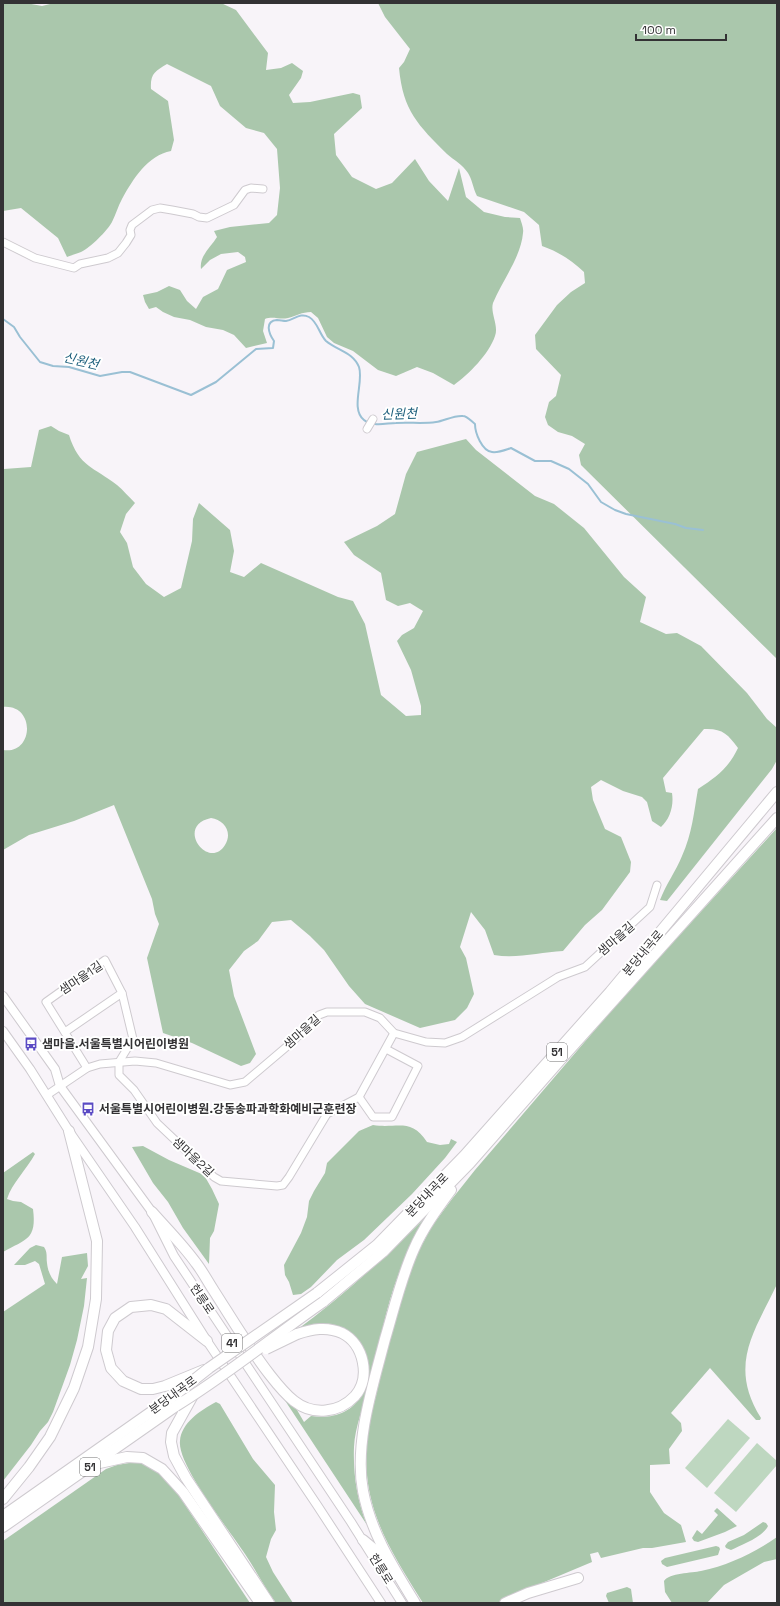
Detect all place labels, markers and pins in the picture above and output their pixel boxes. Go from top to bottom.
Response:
bus stop icon: 샘마을.서울특별시어린이병원 [23,1036,39,1052]
place label: 샘마을.서울특별시어린이병원 [42,1036,189,1052]
bus stop icon: 서울특별시어린이병원.강동송파과학화예비군훈련장 [80,1101,96,1117]
place label: 서울특별시어린이병원.강동송파과학화예비군훈련장 [99,1101,357,1117]

